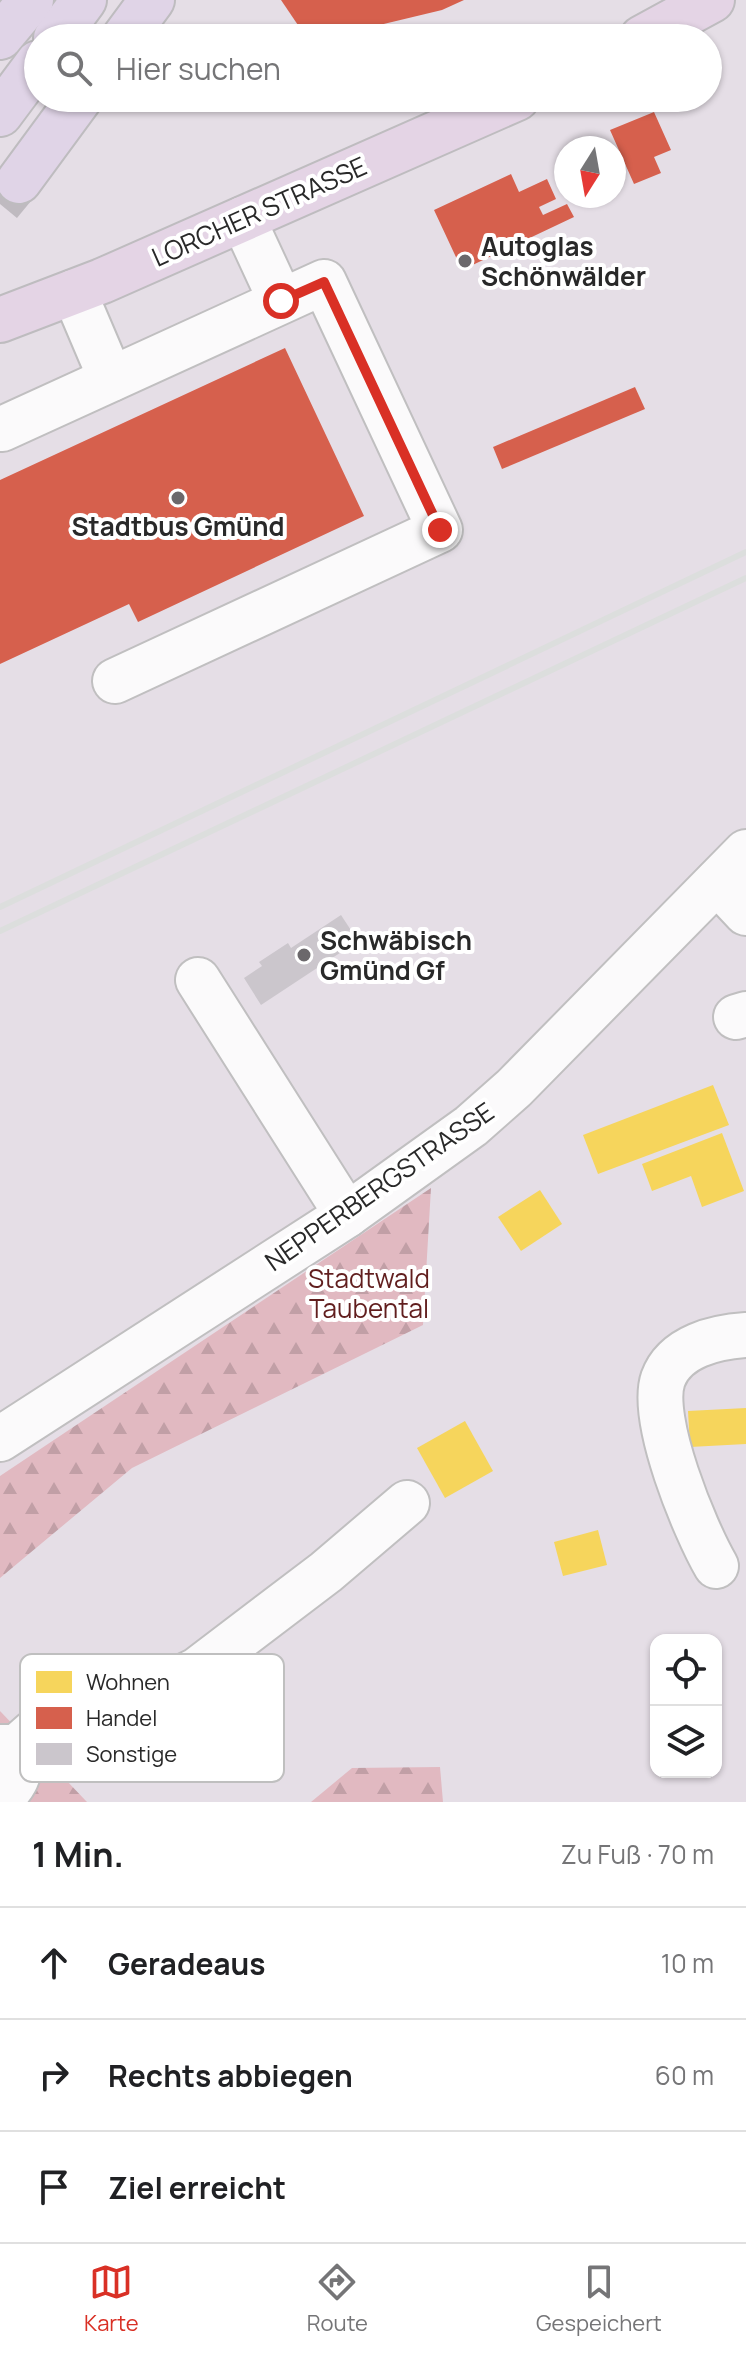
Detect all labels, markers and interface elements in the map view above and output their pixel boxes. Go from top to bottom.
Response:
search box [24,24,722,112]
icon: search [52,46,96,90]
text: Hier suchen [116,48,281,89]
north arrow [554,136,626,208]
street label: LORCHER STRASSE [146,147,372,275]
place label: Autoglas Schönwälder [481,228,646,294]
marker: Autoglas Schönwälder [456,252,474,270]
route start [263,283,299,319]
marker: Stadtbus Gmünd [169,489,187,507]
place label: Stadtbus Gmünd [72,508,284,544]
route end [422,512,458,548]
place label: Schwäbisch Gmünd Gf [320,922,472,988]
marker: Schwäbisch Gmünd Gf [295,946,313,964]
street label: NEPPERBERGSTRASSE [257,1093,501,1279]
park label: Stadtwald Taubental [308,1260,430,1326]
map controls [650,1634,722,1778]
button: locate [650,1634,722,1706]
legend [20,1654,284,1782]
text: Wohnen [86,1667,170,1697]
text: Handel [86,1703,157,1733]
button: layers [650,1706,722,1778]
text: Sonstige [86,1739,177,1769]
text: 1 Min. [32,1831,124,1877]
text: Zu Fuß · 70 m [561,1836,714,1872]
icon: ahead [32,1941,76,1985]
text: Geradeaus [108,1943,265,1984]
text: 10 m [661,1945,714,1981]
icon: right [32,2053,76,2097]
text: Rechts abbiegen [108,2055,353,2096]
text: 60 m [655,2057,714,2093]
icon: arrive [32,2165,76,2209]
text: Ziel erreicht [108,2167,286,2208]
tab: Karte [84,2260,139,2338]
tab: Route [307,2260,368,2338]
tab: Gespeichert [536,2260,662,2338]

